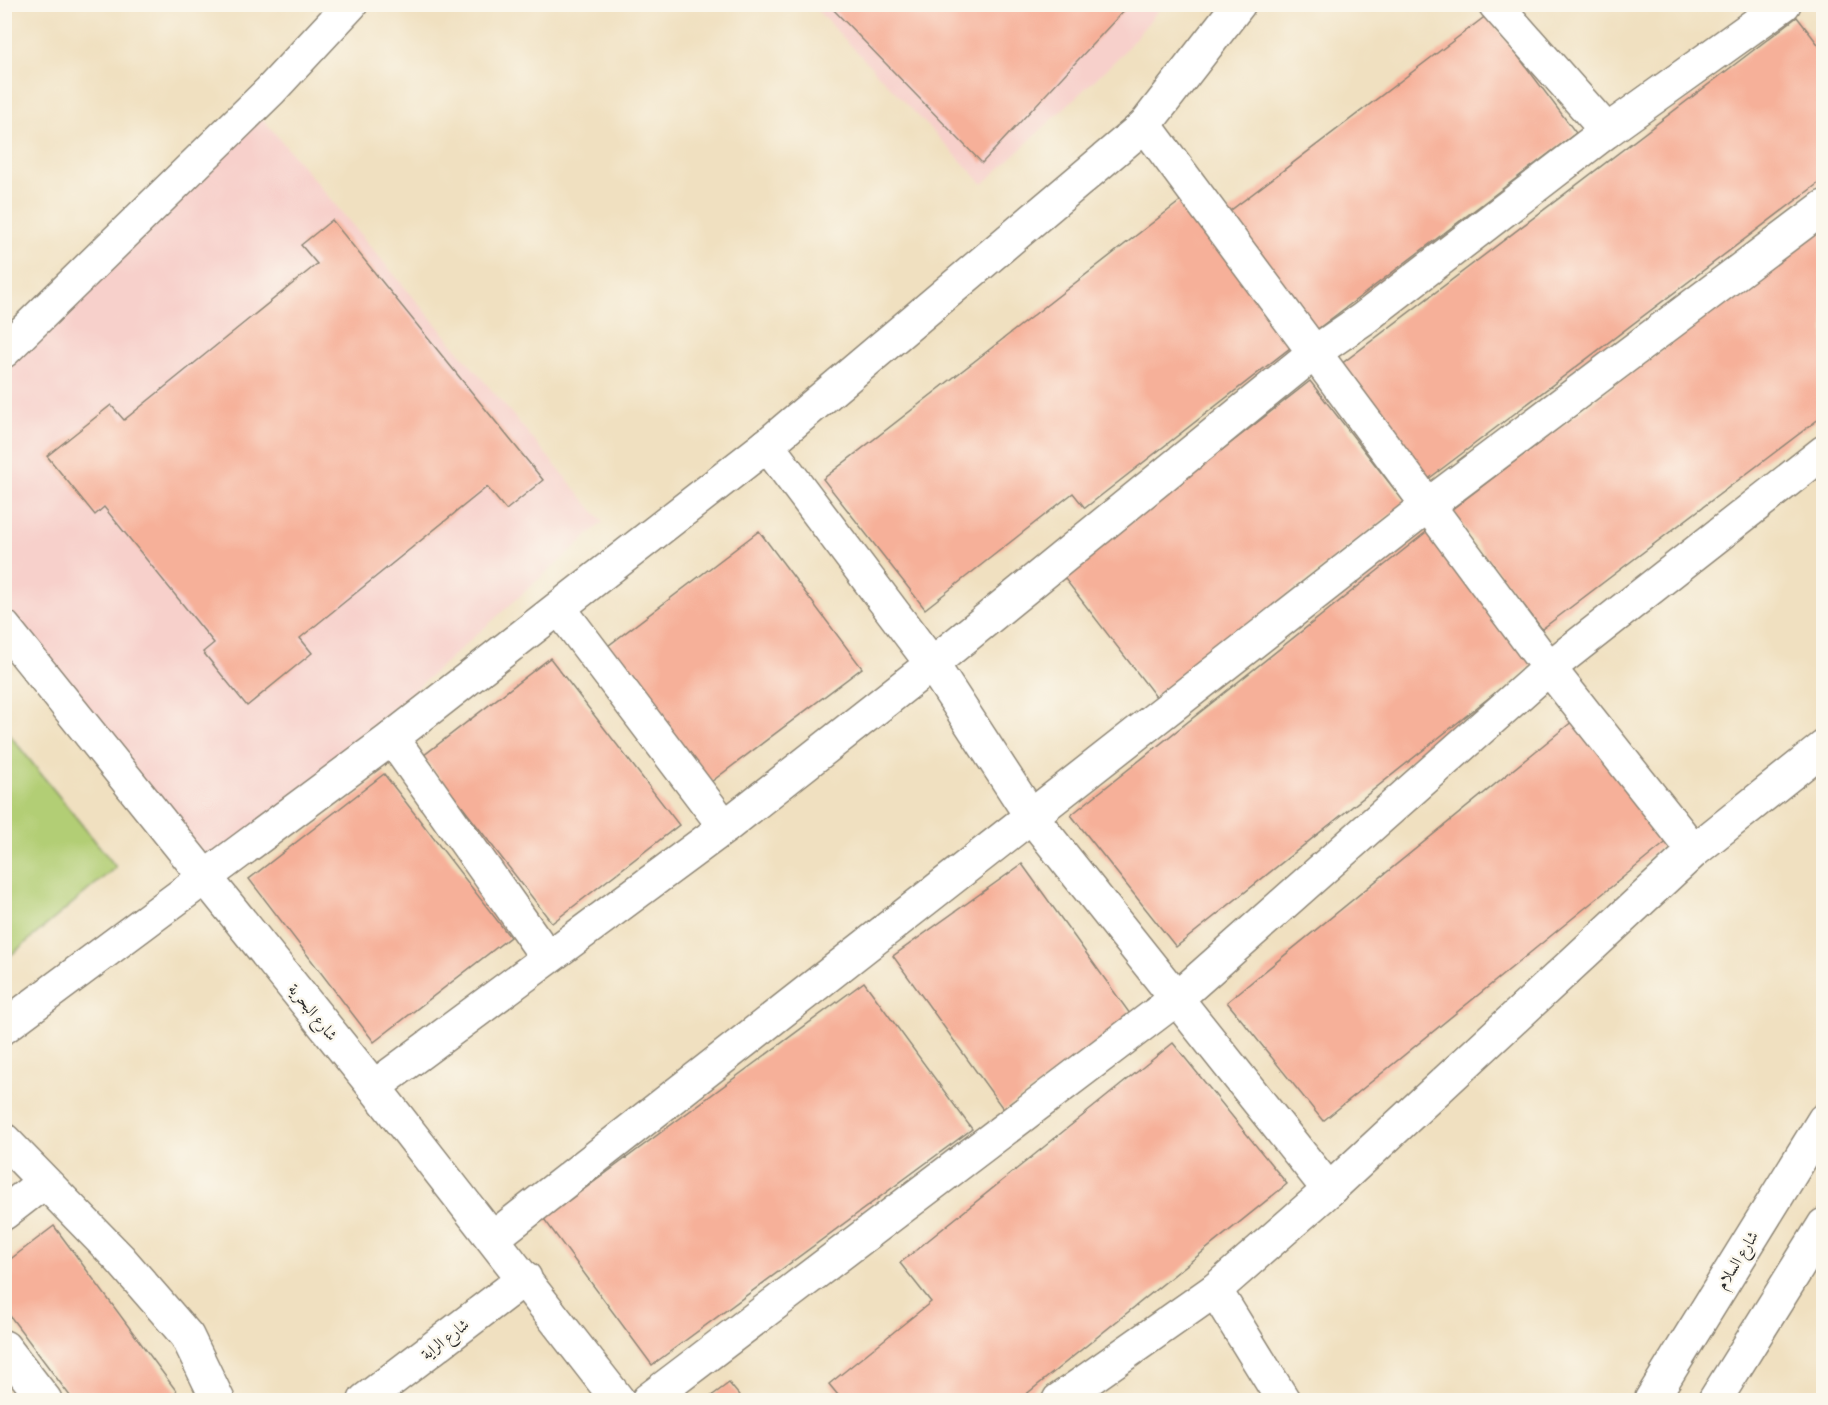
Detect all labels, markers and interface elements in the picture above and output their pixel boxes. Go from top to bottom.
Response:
street label: شارع البحرية [281,980,342,1047]
street label: شارع السلام [1712,1227,1766,1295]
street label: شارع الراية [417,1314,475,1367]

